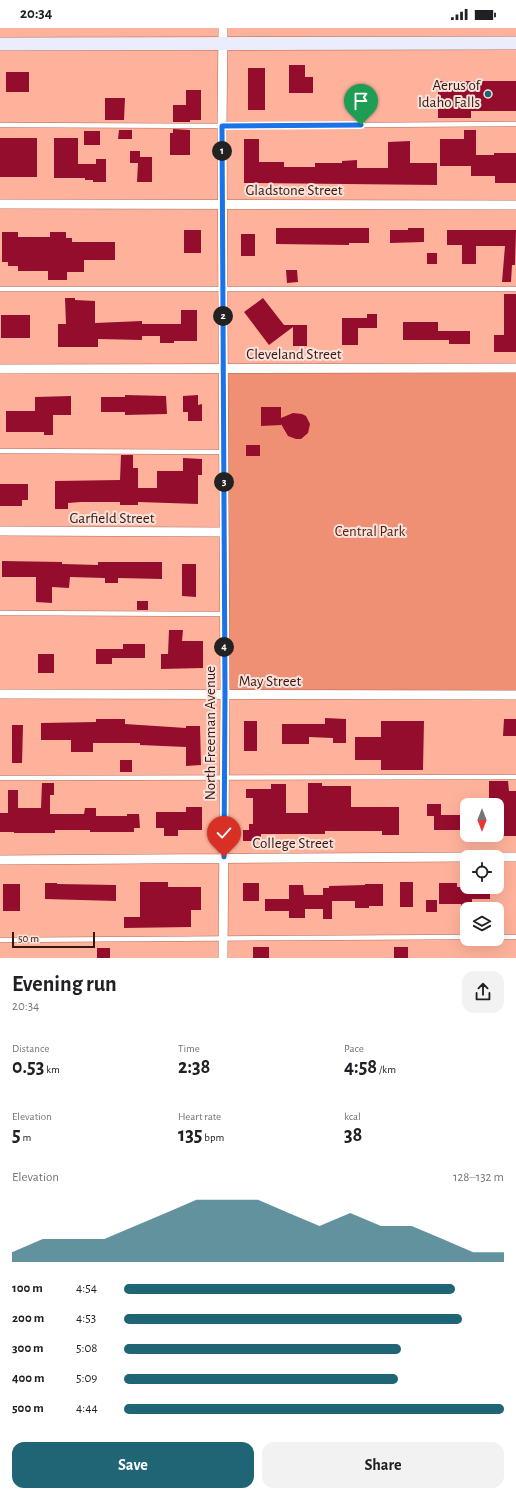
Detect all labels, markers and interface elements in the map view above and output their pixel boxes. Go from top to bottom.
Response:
text: 20:34 [20,6,52,21]
place label: Aerus of Idaho Falls [418,78,481,110]
pin [344,84,378,125]
marker: Aerus of Idaho Falls [483,89,493,99]
icon: arrive [350,90,372,112]
pin: 1 [212,141,232,161]
text: 1 [220,145,224,156]
street label: Gladstone Street [245,183,343,198]
pin: 2 [213,306,233,326]
text: 2 [220,310,226,321]
street label: Cleveland Street [246,347,342,362]
pin: 3 [214,472,234,492]
text: 3 [222,476,226,487]
street label: Garfield Street [70,511,155,526]
park label: Central Park [335,524,405,539]
pin: 4 [214,637,234,657]
text: 4 [221,641,227,652]
street label: North Freeman Avenue [203,666,218,800]
street label: May Street [239,674,302,689]
north arrow [460,798,504,842]
map controls [460,798,504,946]
pin [207,816,241,857]
icon: check [213,822,235,844]
street label: College Street [252,836,334,851]
button: locate [460,850,504,894]
button: layers [460,902,504,946]
scale bar [12,930,95,949]
text: 50 m [18,933,39,944]
button: share [462,971,504,1013]
text: Evening run [12,973,117,995]
text: 20:34 [12,1000,39,1013]
text: Distance [12,1043,49,1054]
text: Time [178,1043,200,1054]
text: Pace [344,1043,364,1054]
text: 0.53 [12,1057,44,1077]
text: 2:38 [178,1057,210,1077]
text: 4:58 [344,1057,377,1077]
text: km [44,1064,60,1075]
text: /km [377,1064,396,1075]
text: Elevation [12,1111,52,1122]
text: Heart rate [178,1111,221,1122]
text: kcal [344,1111,361,1122]
text: 5 [12,1125,21,1145]
text: 135 [178,1125,202,1145]
text: 38 [344,1125,362,1145]
text: m [21,1132,31,1143]
text: bpm [202,1132,224,1143]
text: Elevation [12,1171,59,1184]
text: 128–132 m [453,1171,504,1184]
text: 100 m [12,1282,43,1295]
text: 4:54 [76,1282,97,1295]
text: 200 m [12,1312,44,1325]
text: 4:53 [76,1312,96,1325]
text: 300 m [12,1342,44,1355]
text: 5:08 [76,1342,97,1355]
text: 400 m [12,1372,45,1385]
text: 5:09 [76,1372,97,1385]
text: 500 m [12,1402,44,1415]
text: 4:44 [76,1402,98,1415]
button: Save [12,1442,254,1488]
button: Share [262,1442,504,1488]

